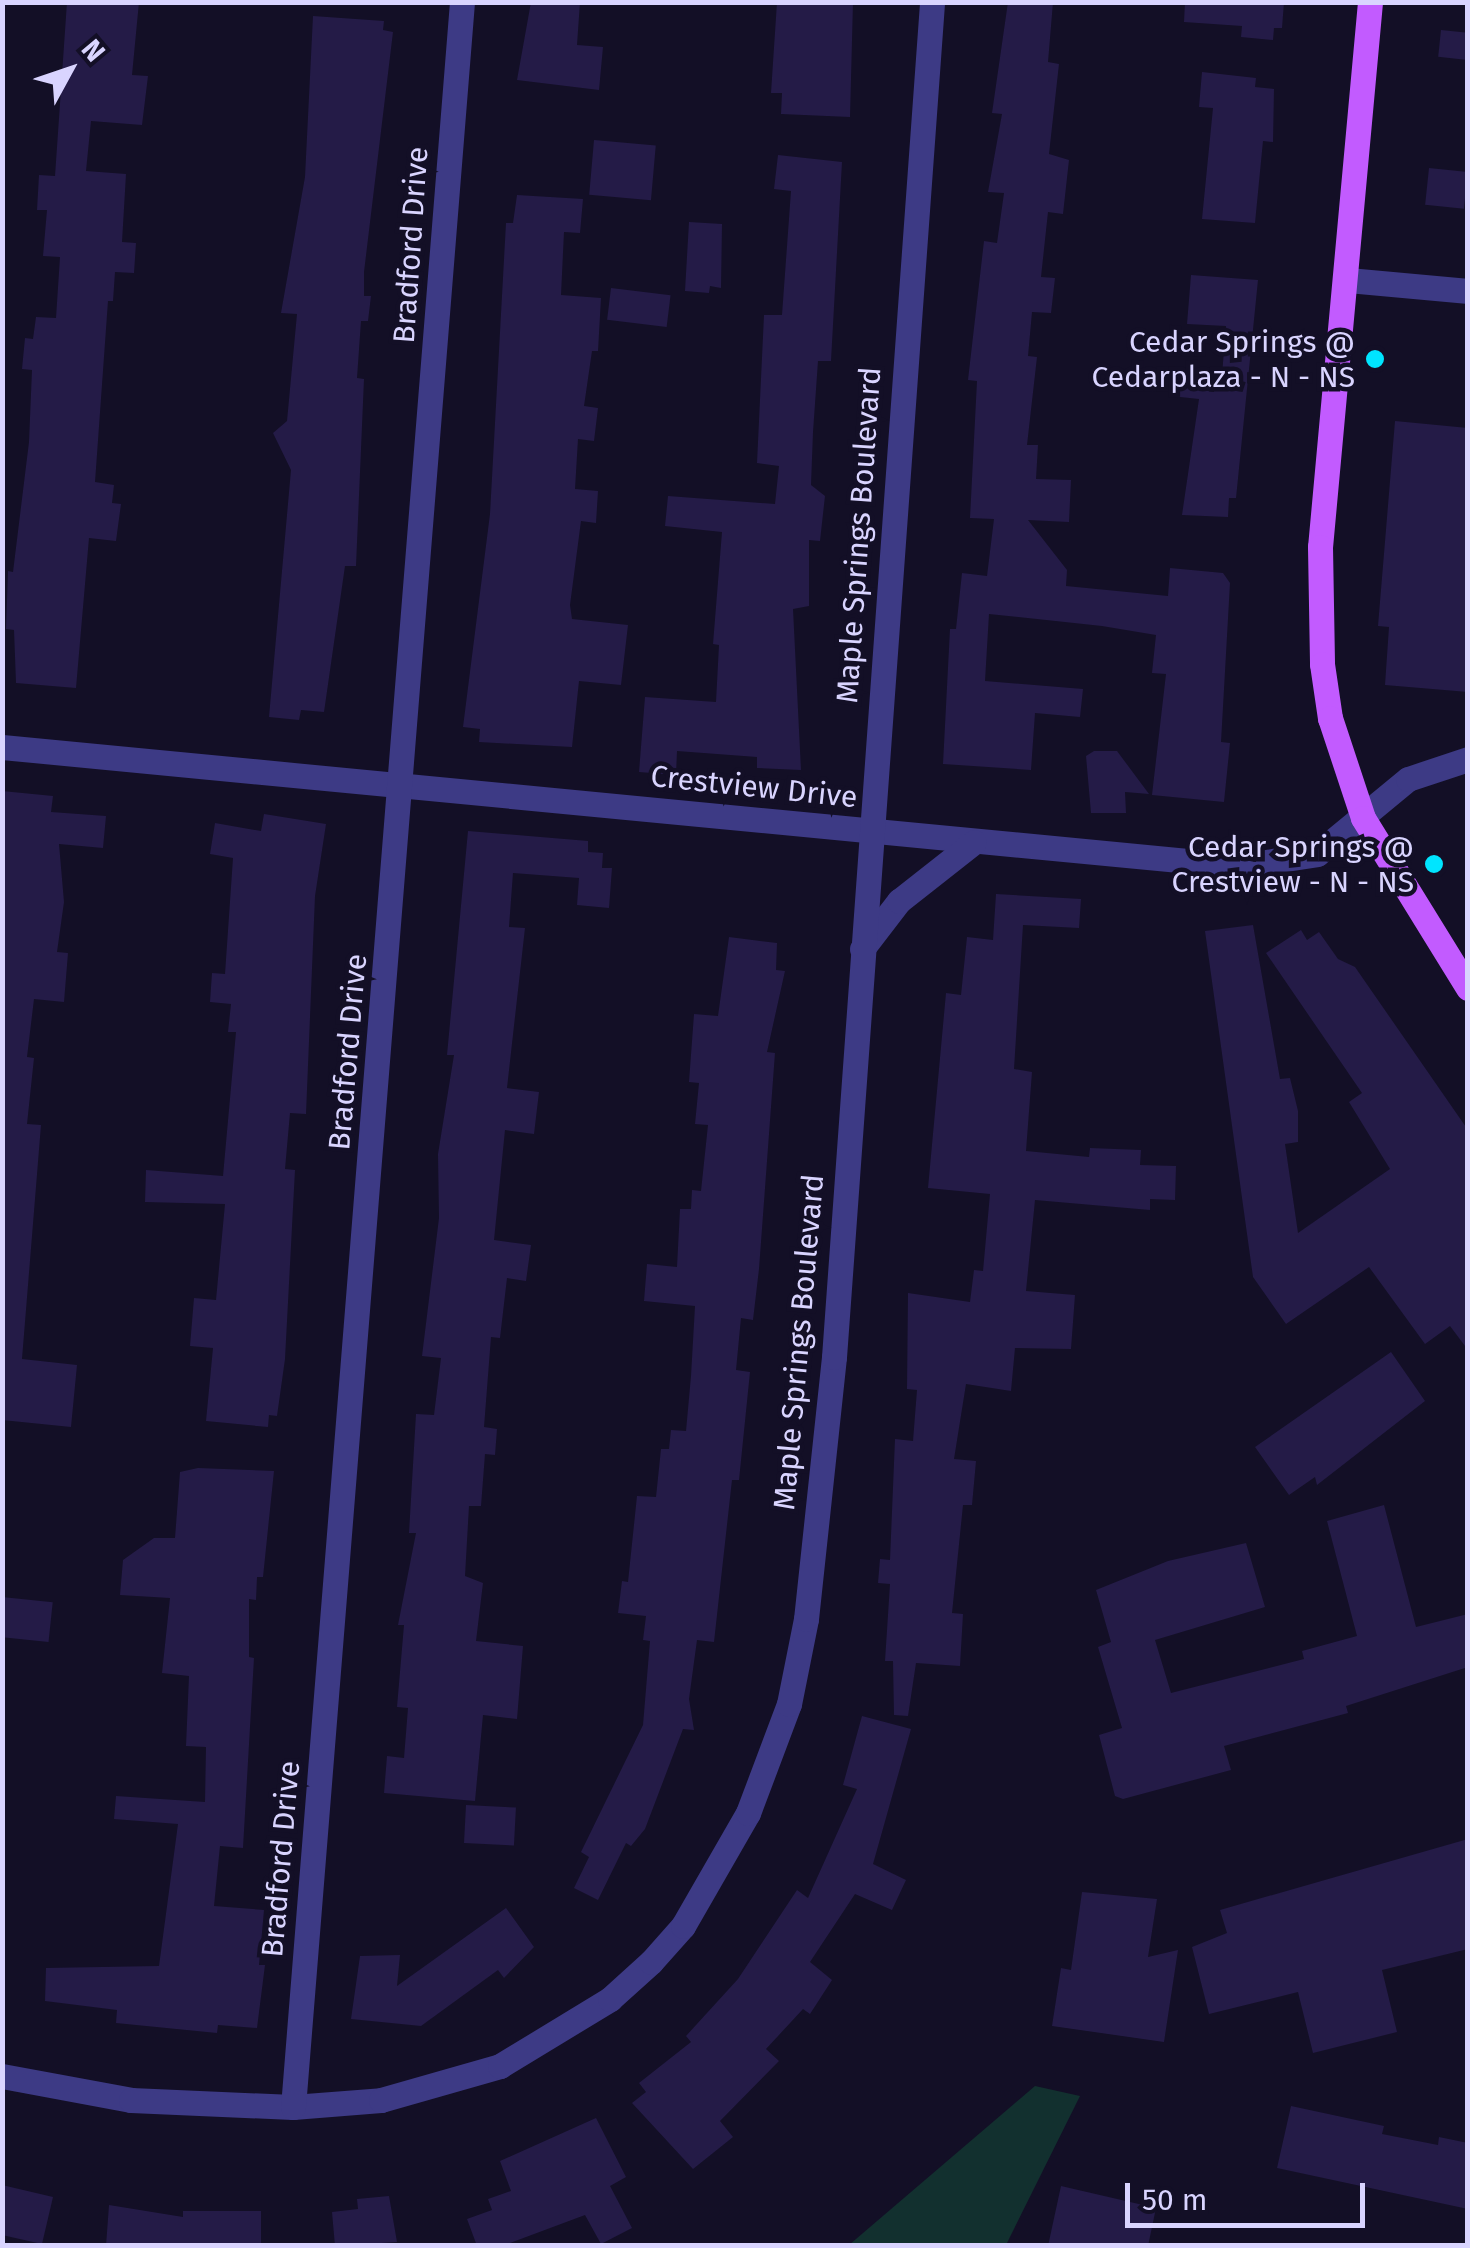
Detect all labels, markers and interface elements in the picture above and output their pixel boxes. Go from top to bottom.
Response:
north arrow [20,20,120,120]
text: N [75,33,112,68]
street label: Bradford Drive [386,145,436,345]
place label: Cedar Springs @ Cedarplaza - N - NS [1092,324,1355,394]
marker: Cedar Springs @ Cedarplaza - N - NS [1364,348,1386,370]
street label: Maple Springs Boulevard [829,366,889,704]
street label: Crestview Drive [649,758,859,816]
place label: Cedar Springs @ Crestview - N - NS [1172,829,1414,900]
marker: Cedar Springs @ Crestview - N - NS [1423,853,1445,875]
street label: Bradford Drive [321,952,375,1152]
street label: Maple Springs Boulevard [766,1173,832,1511]
street label: Bradford Drive [254,1759,308,1959]
scale bar [1130,2163,1370,2225]
text: 50 m [1142,2182,1207,2218]

